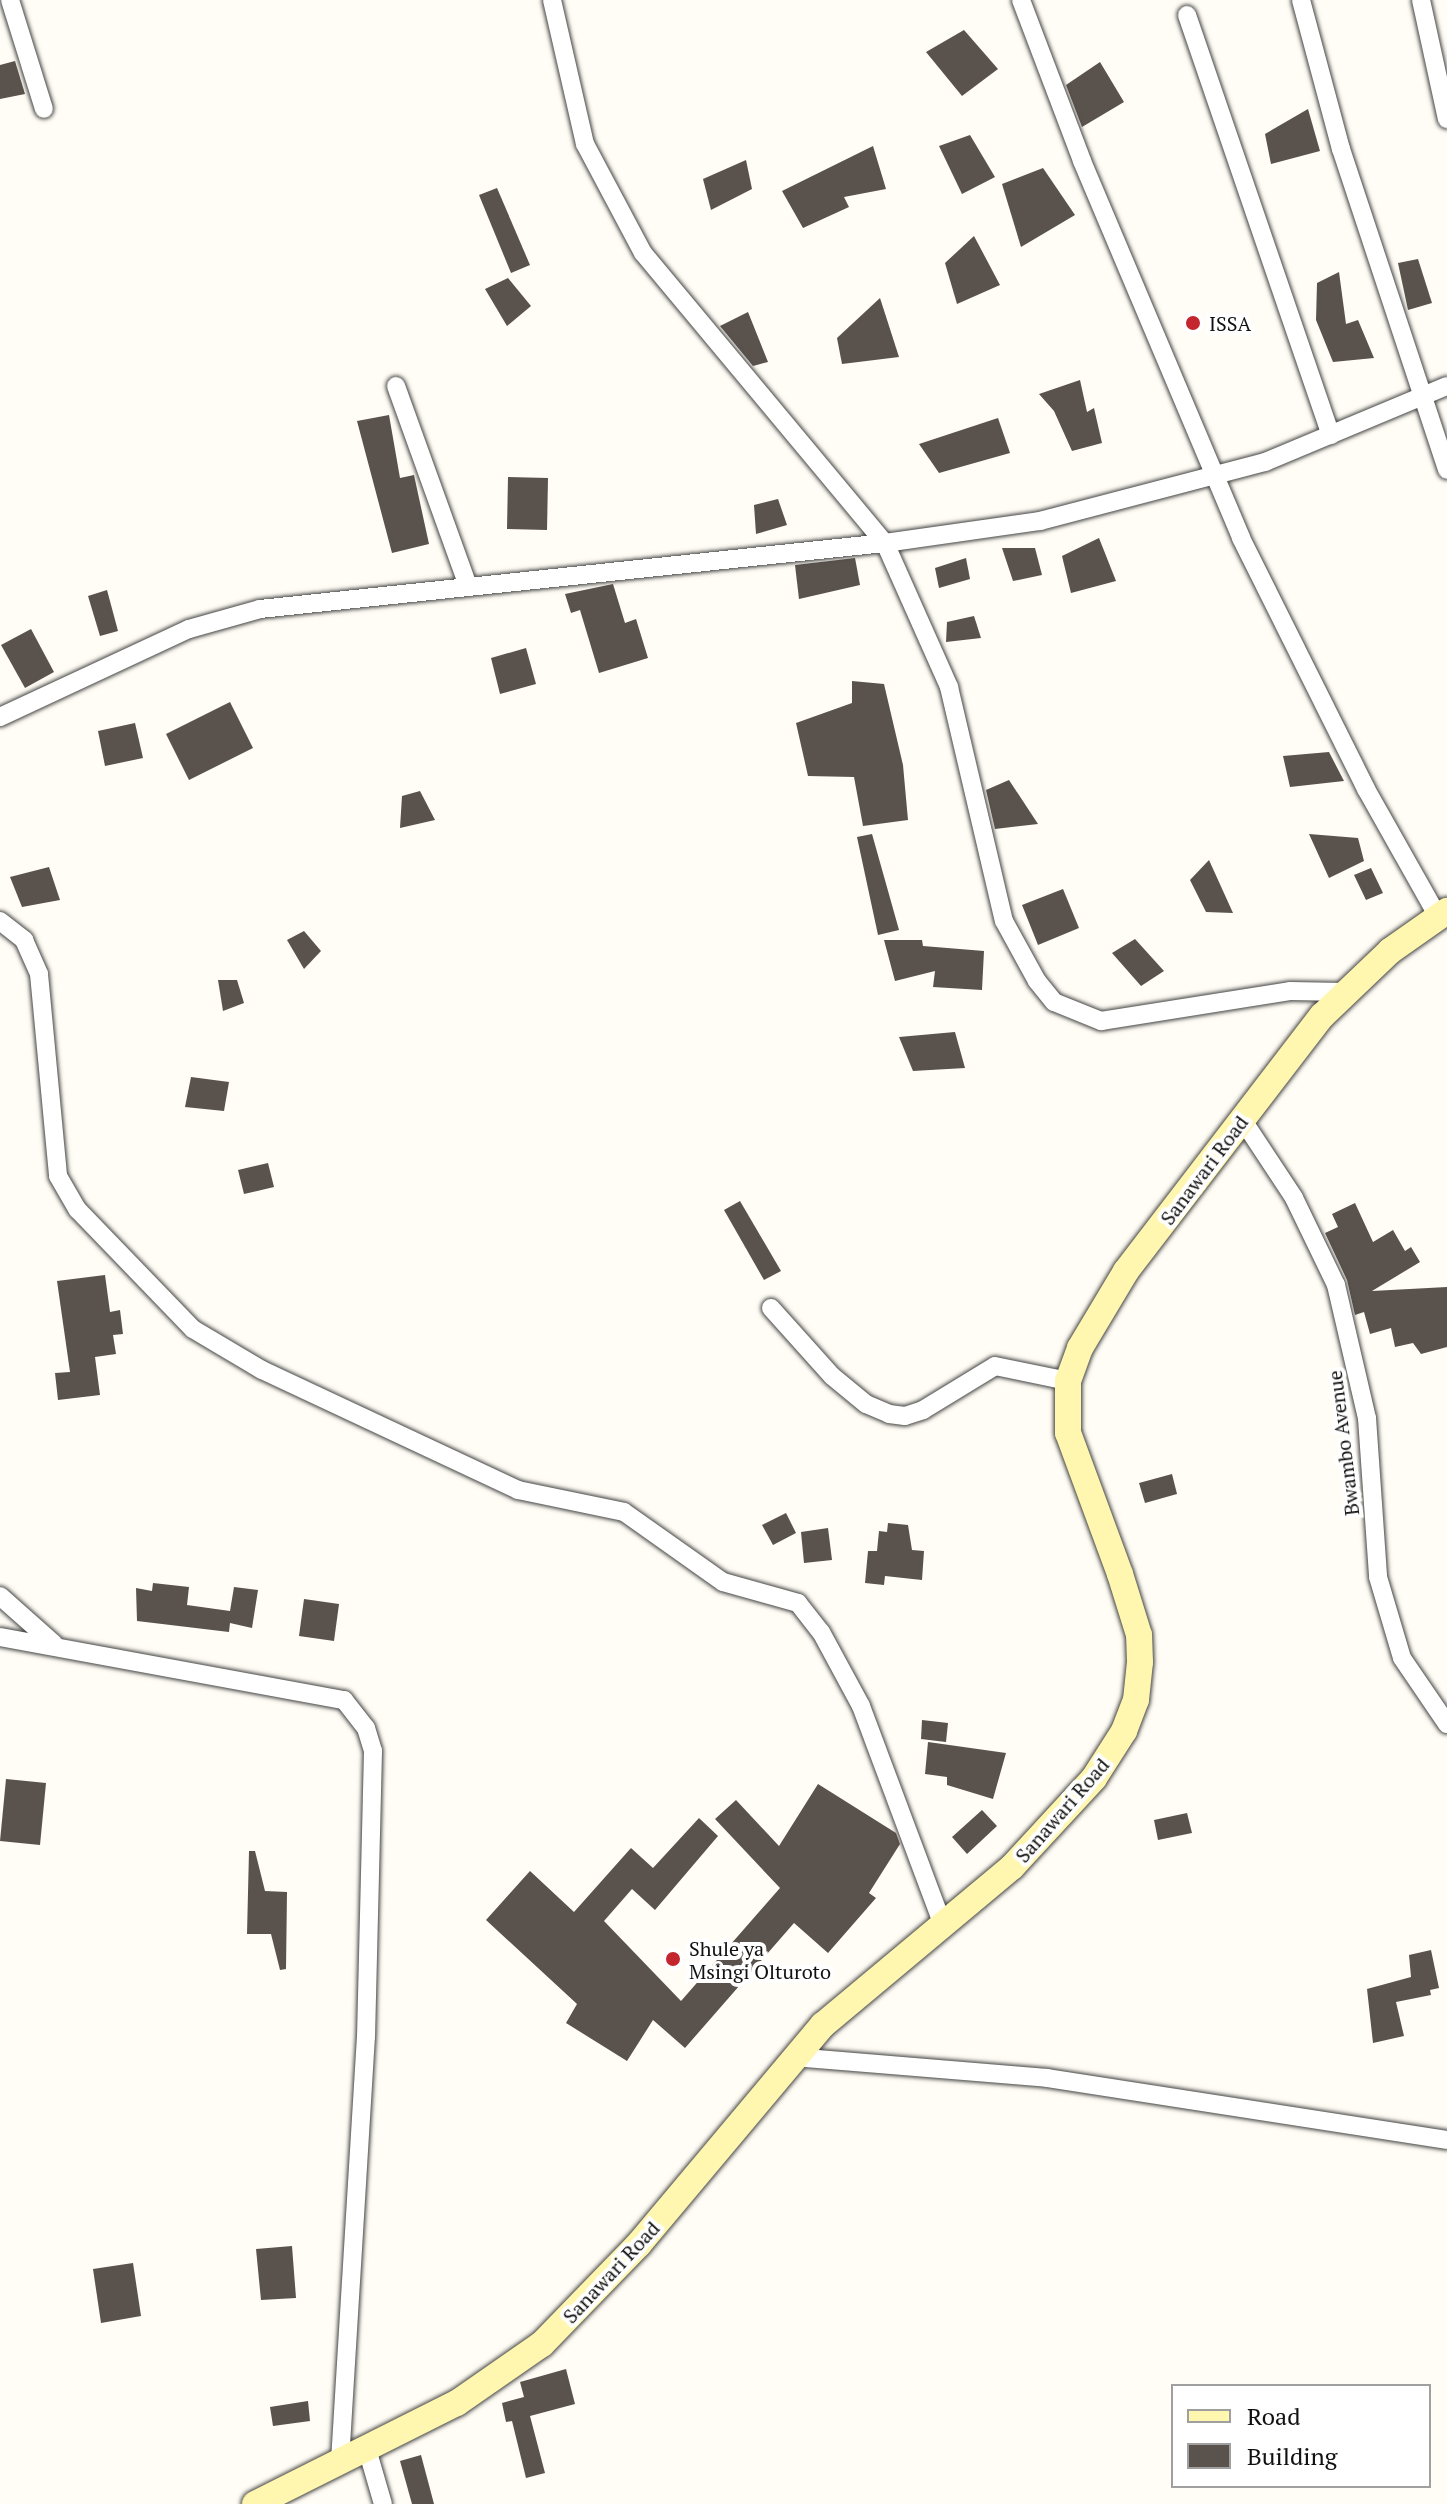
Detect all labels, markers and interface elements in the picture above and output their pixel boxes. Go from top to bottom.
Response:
place label: ISSA [1209,311,1251,335]
marker: ISSA [1184,314,1202,332]
street label: Sanawari Road [1155,1111,1253,1229]
street label: Bwambo Avenue [1322,1369,1364,1517]
street label: Sanawari Road [1010,1753,1114,1867]
place label: Shule ya Msingi Olturoto [689,1936,831,1983]
marker: Shule ya Msingi Olturoto [664,1950,682,1968]
street label: Sanawari Road [558,2216,664,2328]
legend [1171,2384,1431,2488]
text: Road [1247,2400,1301,2432]
text: Building [1247,2440,1337,2472]

